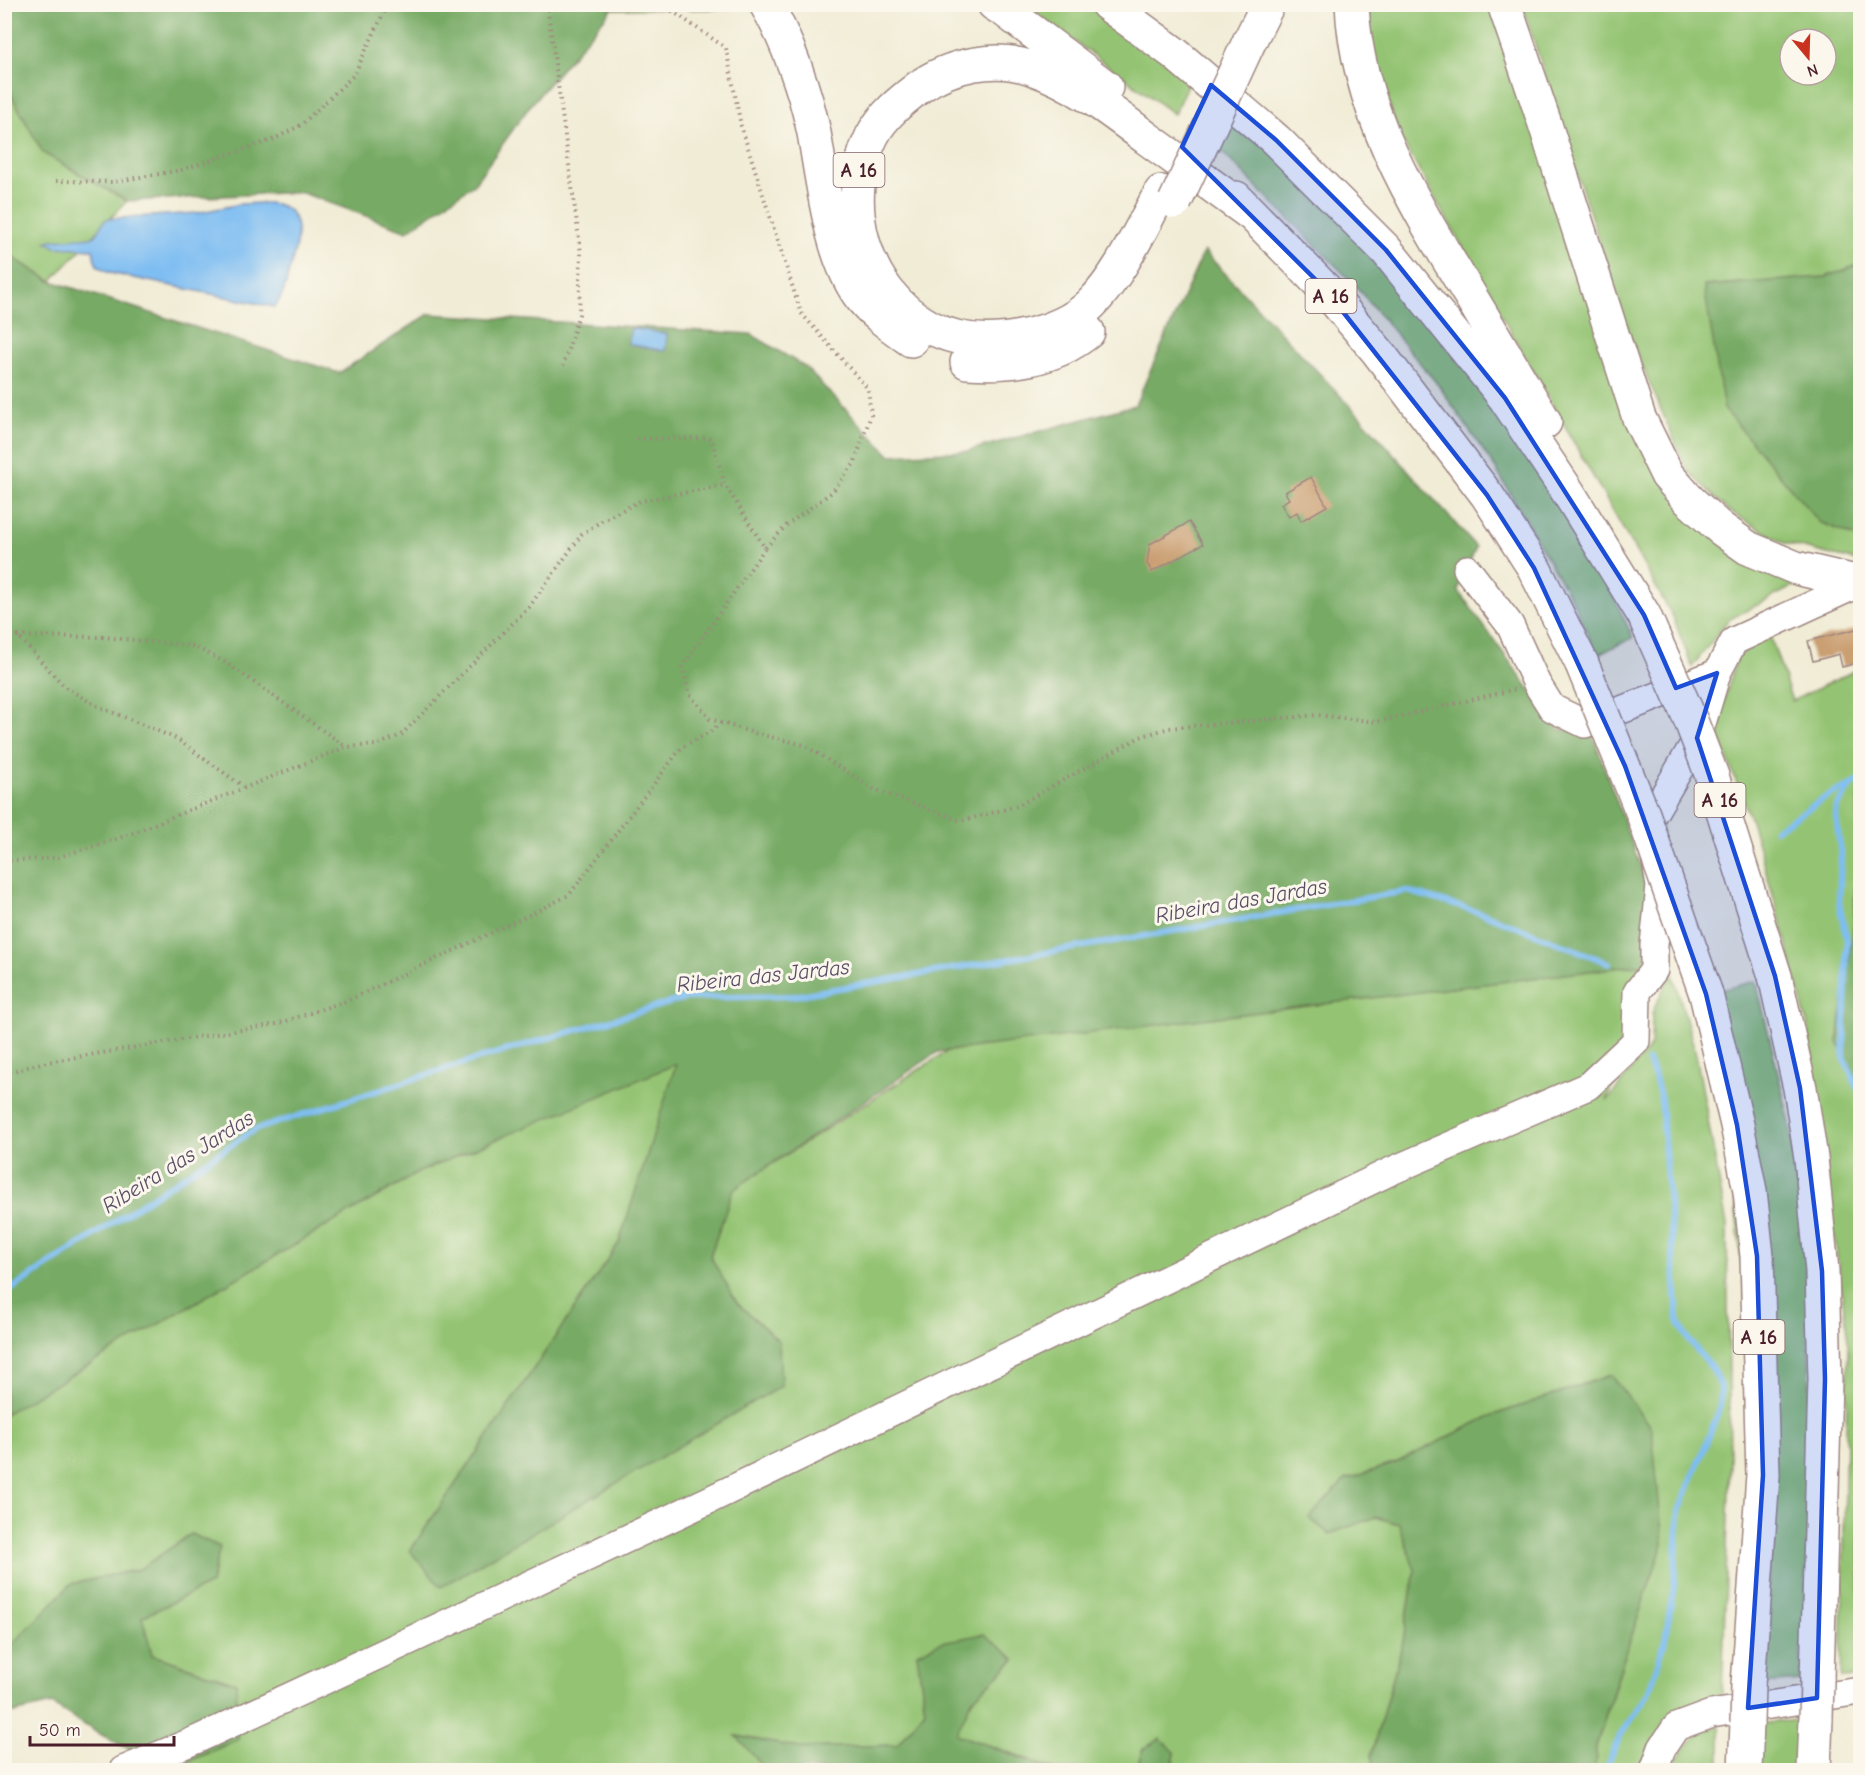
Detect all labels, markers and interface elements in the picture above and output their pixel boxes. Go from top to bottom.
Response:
north arrow [1778,27,1838,87]
text: N [1805,60,1820,80]
road number: A 16 [834,153,884,187]
road number: A 16 [1306,279,1356,313]
road number: A 16 [1694,783,1746,817]
water label: Ribeira das Jardas [1153,873,1330,929]
water label: Ribeira das Jardas [675,954,852,998]
water label: Ribeira das Jardas [98,1105,259,1219]
road number: A 16 [1734,1320,1784,1354]
scale bar [30,1709,174,1747]
text: 50 m [39,1720,81,1741]

